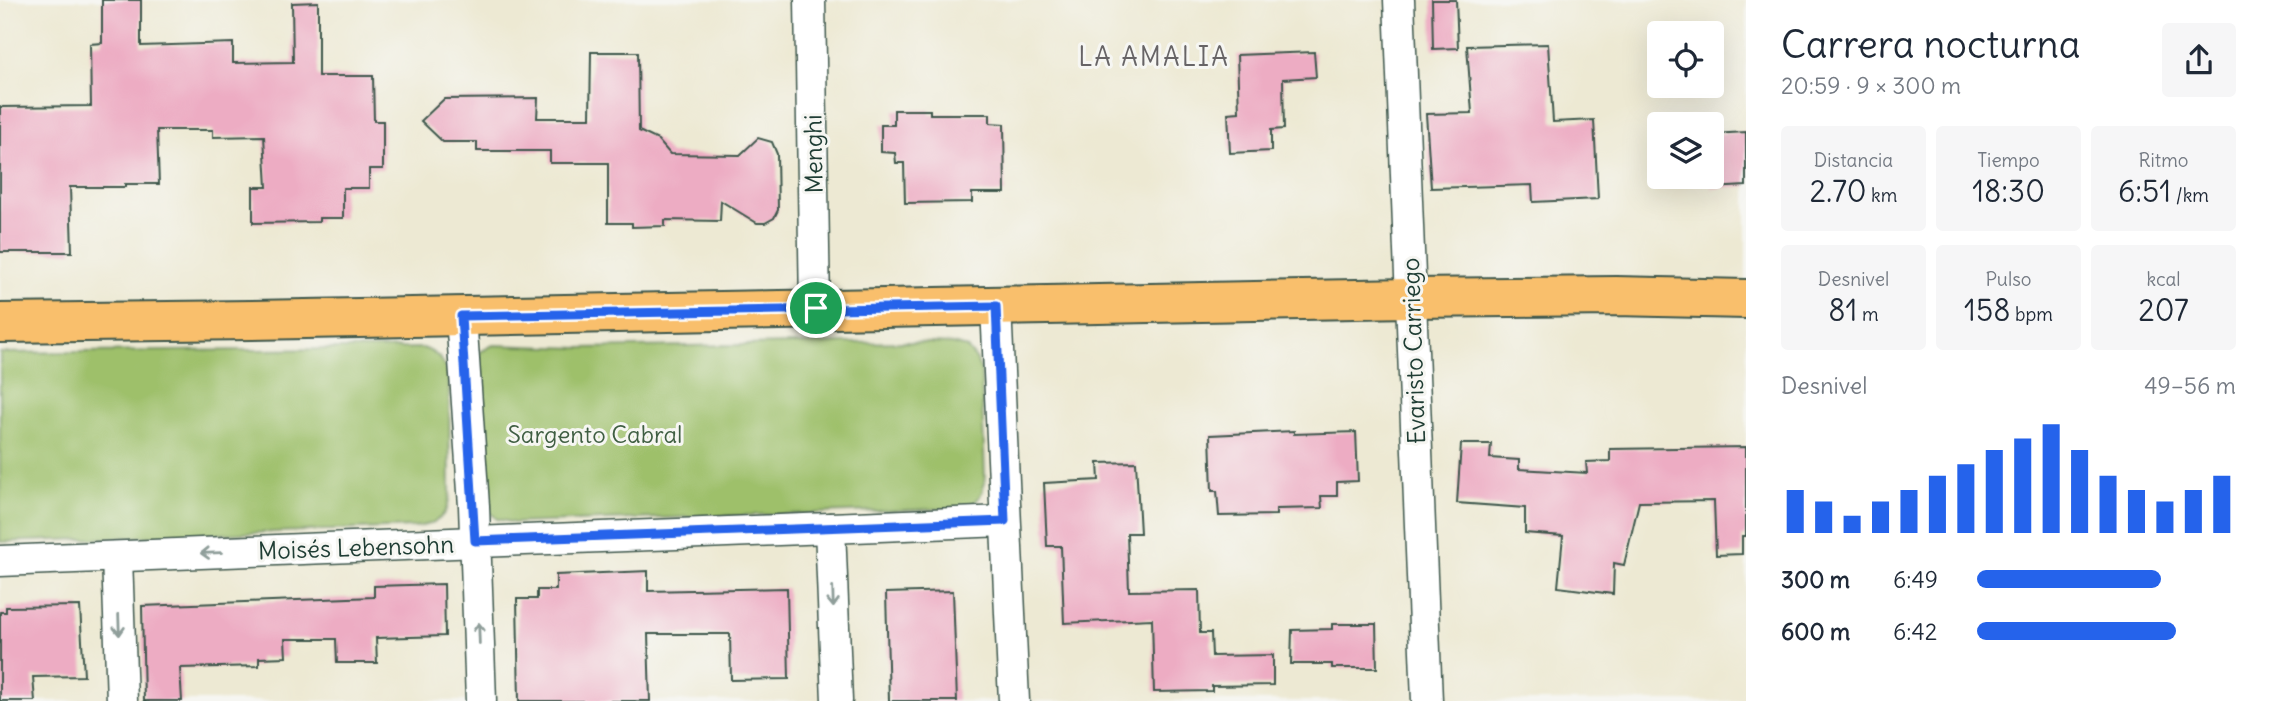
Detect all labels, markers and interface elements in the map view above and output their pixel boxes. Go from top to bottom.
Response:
map controls [1647,21,1724,189]
button: locate [1647,21,1724,98]
text: Carrera nocturna [1781,21,2080,68]
button: share [2162,23,2236,97]
district label: LA AMALIA [1078,40,1230,73]
text: 20:59 · 9 × 300 m [1781,71,1961,100]
button: layers [1647,112,1724,189]
street label: Menghi [797,114,829,194]
text: Distancia [1814,148,1893,172]
text: Tiempo [1977,148,2040,172]
text: Ritmo [2138,148,2189,172]
text: 2.70 [1810,172,1867,210]
text: 18:30 [1972,172,2045,210]
text: 6:51 [2118,172,2171,210]
text: km [1867,183,1897,207]
text: /km [2171,183,2209,207]
street label: Evaristo Carriego [1395,257,1431,445]
text: Desnivel [1818,267,1889,291]
text: Pulso [1985,267,2032,291]
text: kcal [2146,267,2181,291]
pin [786,278,846,338]
icon: arrive [797,289,835,327]
text: 81 [1828,291,1858,329]
text: 158 [1964,291,2010,329]
text: 207 [2138,291,2189,329]
text: m [1858,302,1879,326]
text: bpm [2010,302,2053,326]
text: Desnivel [1781,371,1867,400]
text: 49–56 m [2144,371,2236,400]
park label: Sargento Cabral [507,419,683,449]
street label: Moisés Lebensohn [257,529,455,565]
one-way arrow [200,546,223,559]
text: 300 m [1781,565,1850,594]
text: 6:49 [1893,565,1938,594]
one-way arrow [827,585,840,608]
one-way arrow [113,613,126,636]
text: 600 m [1781,617,1850,646]
text: 6:42 [1893,617,1937,646]
one-way arrow [472,622,485,645]

